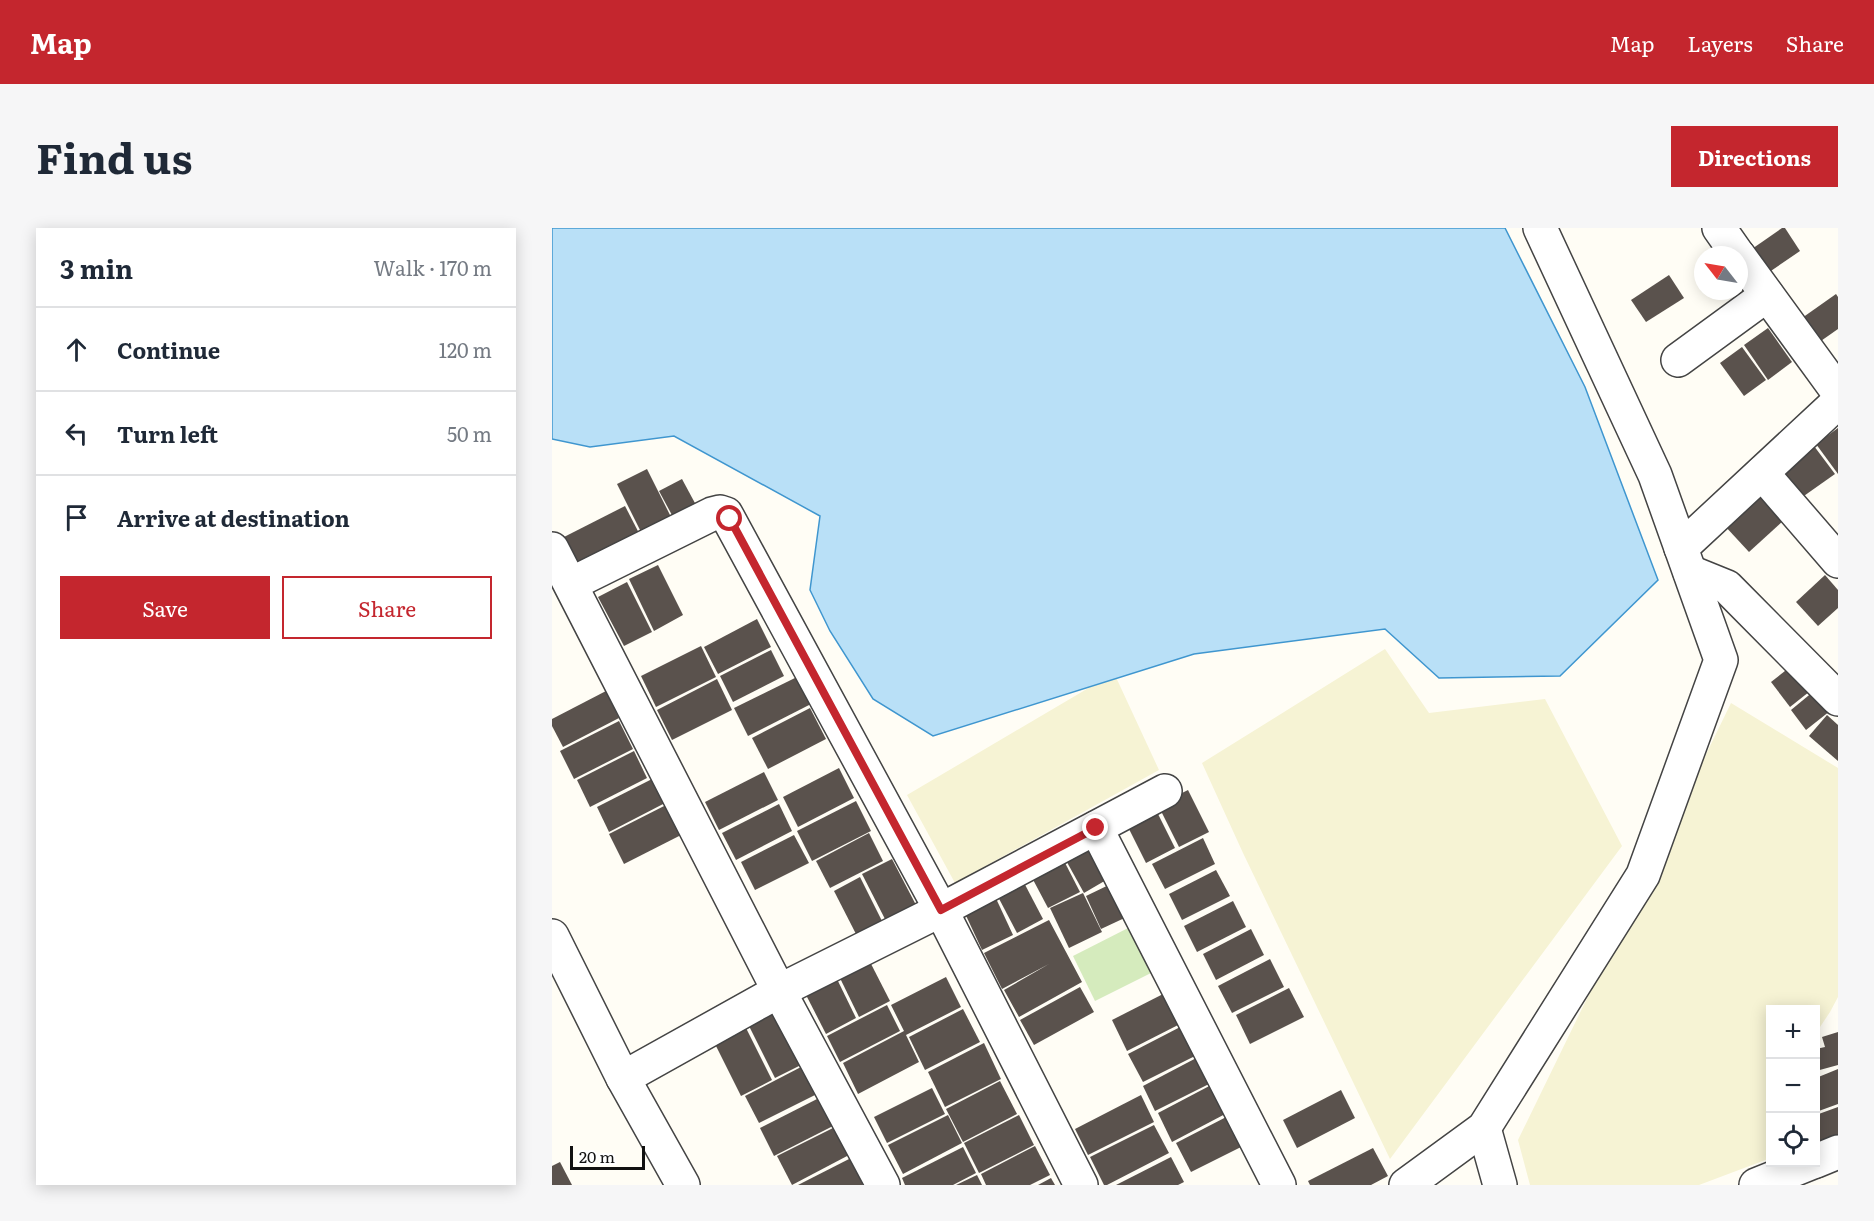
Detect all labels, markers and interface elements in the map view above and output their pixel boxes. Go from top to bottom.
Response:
text: Map [30,21,92,63]
text: Map [1610,27,1655,58]
text: Layers [1688,27,1753,58]
text: Share [1786,27,1844,58]
text: Find us [36,125,193,187]
button: Directions [1671,126,1838,187]
north arrow [1694,246,1748,300]
text: 3 min [60,248,133,287]
text: Walk · 170 m [374,252,492,282]
icon: ahead [60,333,93,366]
text: Continue [117,333,220,366]
text: 120 m [439,334,492,364]
icon: left [60,417,93,450]
text: Turn left [117,417,218,450]
text: 50 m [447,418,492,448]
icon: arrive [60,501,93,534]
text: Arrive at destination [117,501,350,534]
route start [716,505,742,531]
button: Save [60,576,270,639]
button: Share [282,576,492,639]
route end [1082,814,1108,840]
map controls [1766,1005,1820,1167]
button: + [1766,1005,1820,1059]
button: − [1766,1059,1820,1113]
button: locate [1766,1113,1820,1167]
scale bar [570,1143,645,1170]
text: 20 m [579,1144,615,1168]

